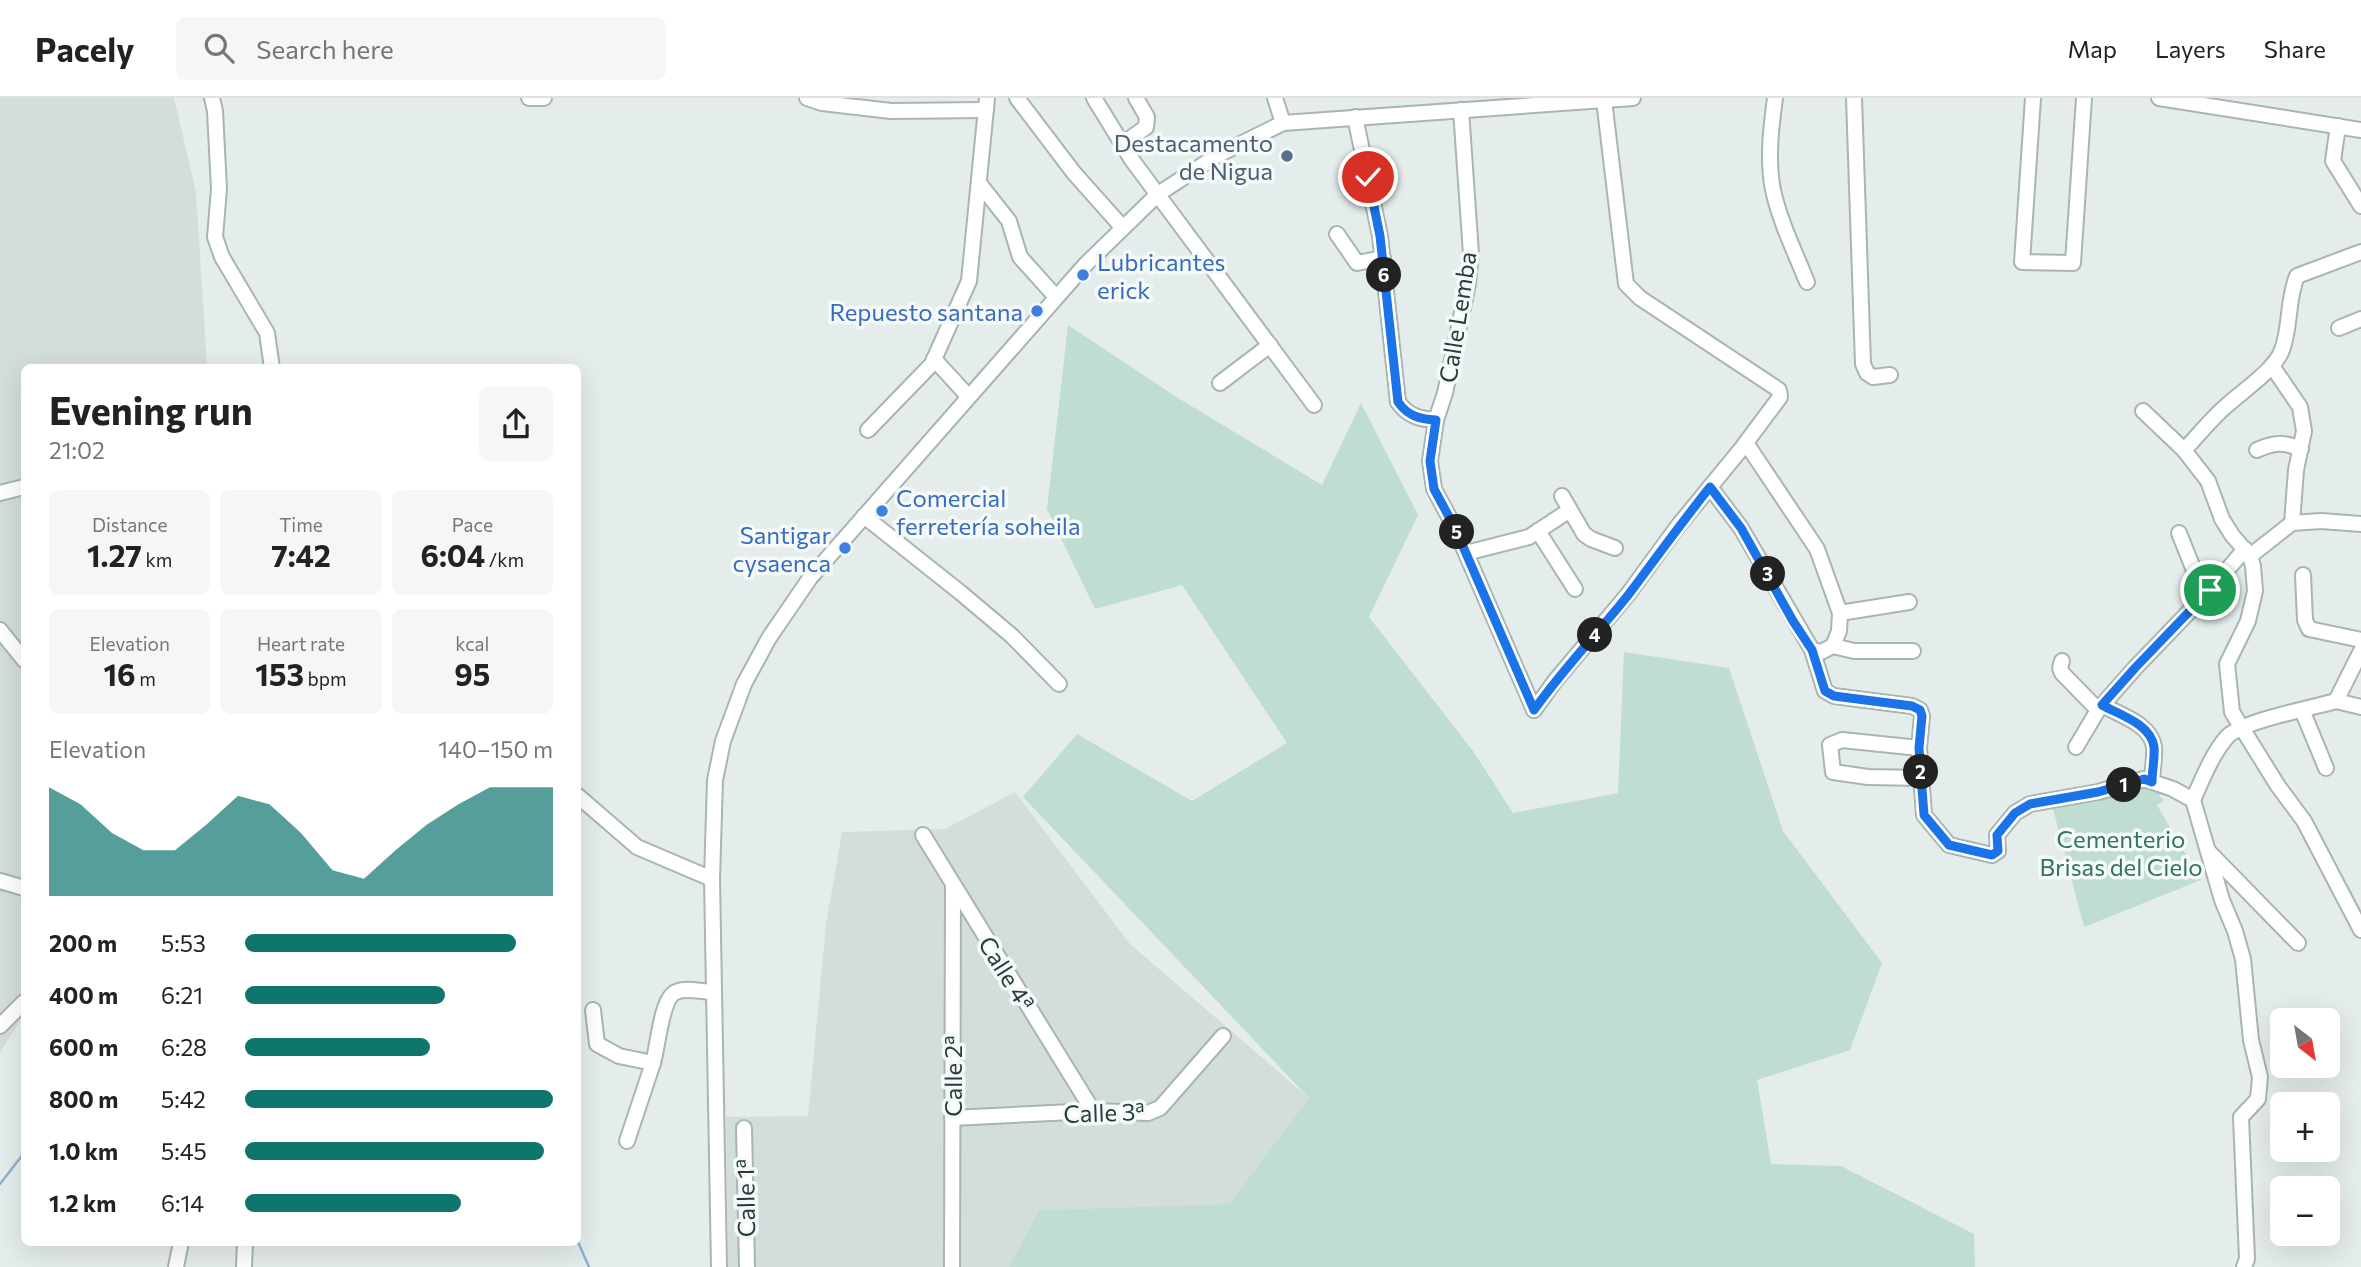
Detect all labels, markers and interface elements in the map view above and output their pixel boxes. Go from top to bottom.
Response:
search box [176,17,666,80]
text: Pacely [35,28,134,69]
icon: search [200,29,238,67]
text: Search here [256,33,394,64]
text: Map [2068,34,2117,63]
text: Layers [2155,34,2226,63]
text: Share [2264,34,2326,63]
place label: Destacamento de Nigua [1114,128,1273,185]
pin [1338,147,1398,207]
marker: Destacamento de Nigua [1279,148,1295,164]
icon: check [1349,158,1387,196]
place label: Lubricantes erick [1097,247,1226,304]
street label: Calle Lemba [1432,249,1482,385]
pin: 6 [1366,258,1402,292]
text: 6 [1378,263,1389,286]
marker: Lubricantes erick [1075,267,1091,283]
place label: Repuesto santana [829,297,1023,326]
marker: Repuesto santana [1029,303,1045,319]
text: Evening run [49,386,253,433]
button: share [479,387,553,461]
text: 21:02 [49,436,105,464]
place label: Comercial ferretería soheila [896,483,1081,540]
marker: Comercial ferretería soheila [874,503,890,519]
text: Distance [92,513,167,536]
text: Time [279,513,323,536]
text: Pace [452,513,493,536]
pin: 5 [1440,514,1474,550]
place label: Santigar cysaenca [733,520,831,577]
text: 5 [1451,520,1462,543]
text: 1.27 [87,536,142,573]
text: 7:42 [271,536,331,573]
text: 6:04 [420,536,485,573]
marker: Santigar cysaenca [837,540,853,556]
text: km [142,548,172,571]
text: /km [485,548,524,571]
pin: 3 [1750,556,1786,592]
pin [2180,560,2240,620]
text: 3 [1762,562,1773,585]
icon: arrive [2191,571,2229,609]
pin: 4 [1578,618,1612,652]
text: 4 [1589,623,1600,646]
text: Elevation [90,632,170,655]
text: Heart rate [257,632,345,655]
text: kcal [455,632,489,655]
text: 16 [104,655,136,692]
text: 153 [255,655,304,692]
text: 95 [454,655,490,692]
text: m [136,667,156,690]
text: bpm [304,667,347,690]
text: Elevation [49,735,146,763]
text: 140–150 m [438,735,553,763]
pin: 2 [1904,754,1938,790]
text: 2 [1915,760,1926,783]
pin: 1 [2106,768,2142,802]
text: 1 [2119,773,2128,796]
park label: Cementerio Brisas del Cielo [2039,824,2203,881]
text: 200 m [49,929,117,957]
text: 5:53 [161,929,206,957]
street label: Calle 4ª [973,931,1041,1015]
text: 400 m [49,981,118,1009]
text: 6:21 [161,981,203,1009]
north arrow [2270,1008,2340,1078]
map controls [2270,1008,2340,1246]
text: 600 m [49,1033,118,1061]
text: 6:28 [161,1033,207,1061]
street label: Calle 2ª [938,1035,967,1117]
text: 800 m [49,1085,118,1113]
text: 5:42 [161,1085,206,1113]
button: + [2270,1092,2340,1162]
street label: Calle 3ª [1063,1096,1145,1128]
text: 1.0 km [49,1137,118,1165]
text: 5:45 [161,1137,207,1165]
street label: Calle 1ª [730,1159,760,1237]
button: − [2270,1176,2340,1246]
text: 1.2 km [49,1189,116,1217]
text: 6:14 [161,1189,204,1217]

